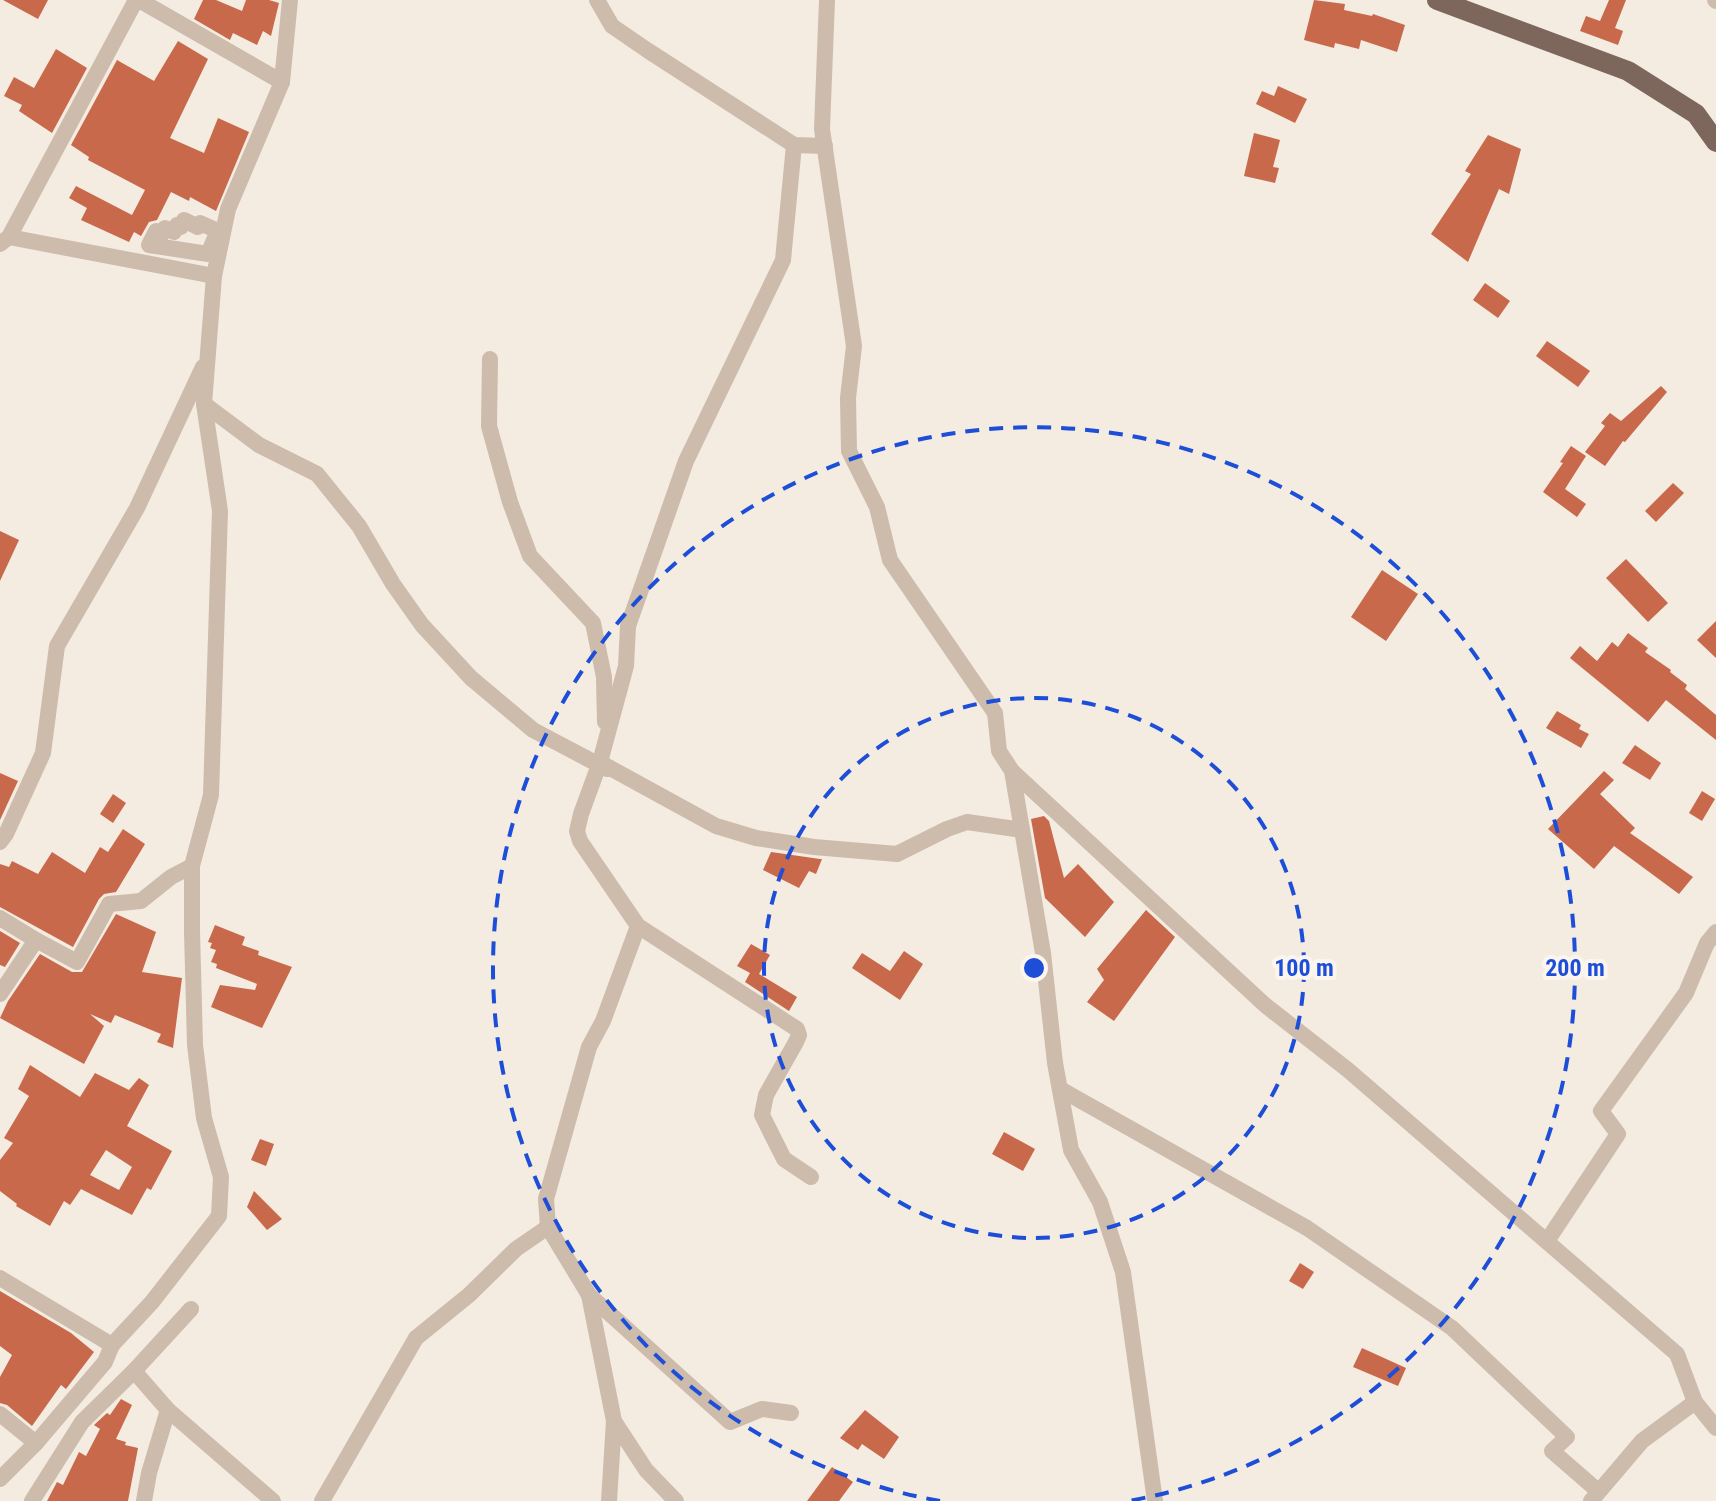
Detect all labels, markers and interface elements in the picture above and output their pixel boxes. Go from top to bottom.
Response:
centre of rings [1020,954,1048,982]
text: 100 m [1274,954,1334,982]
text: 200 m [1545,954,1605,982]

